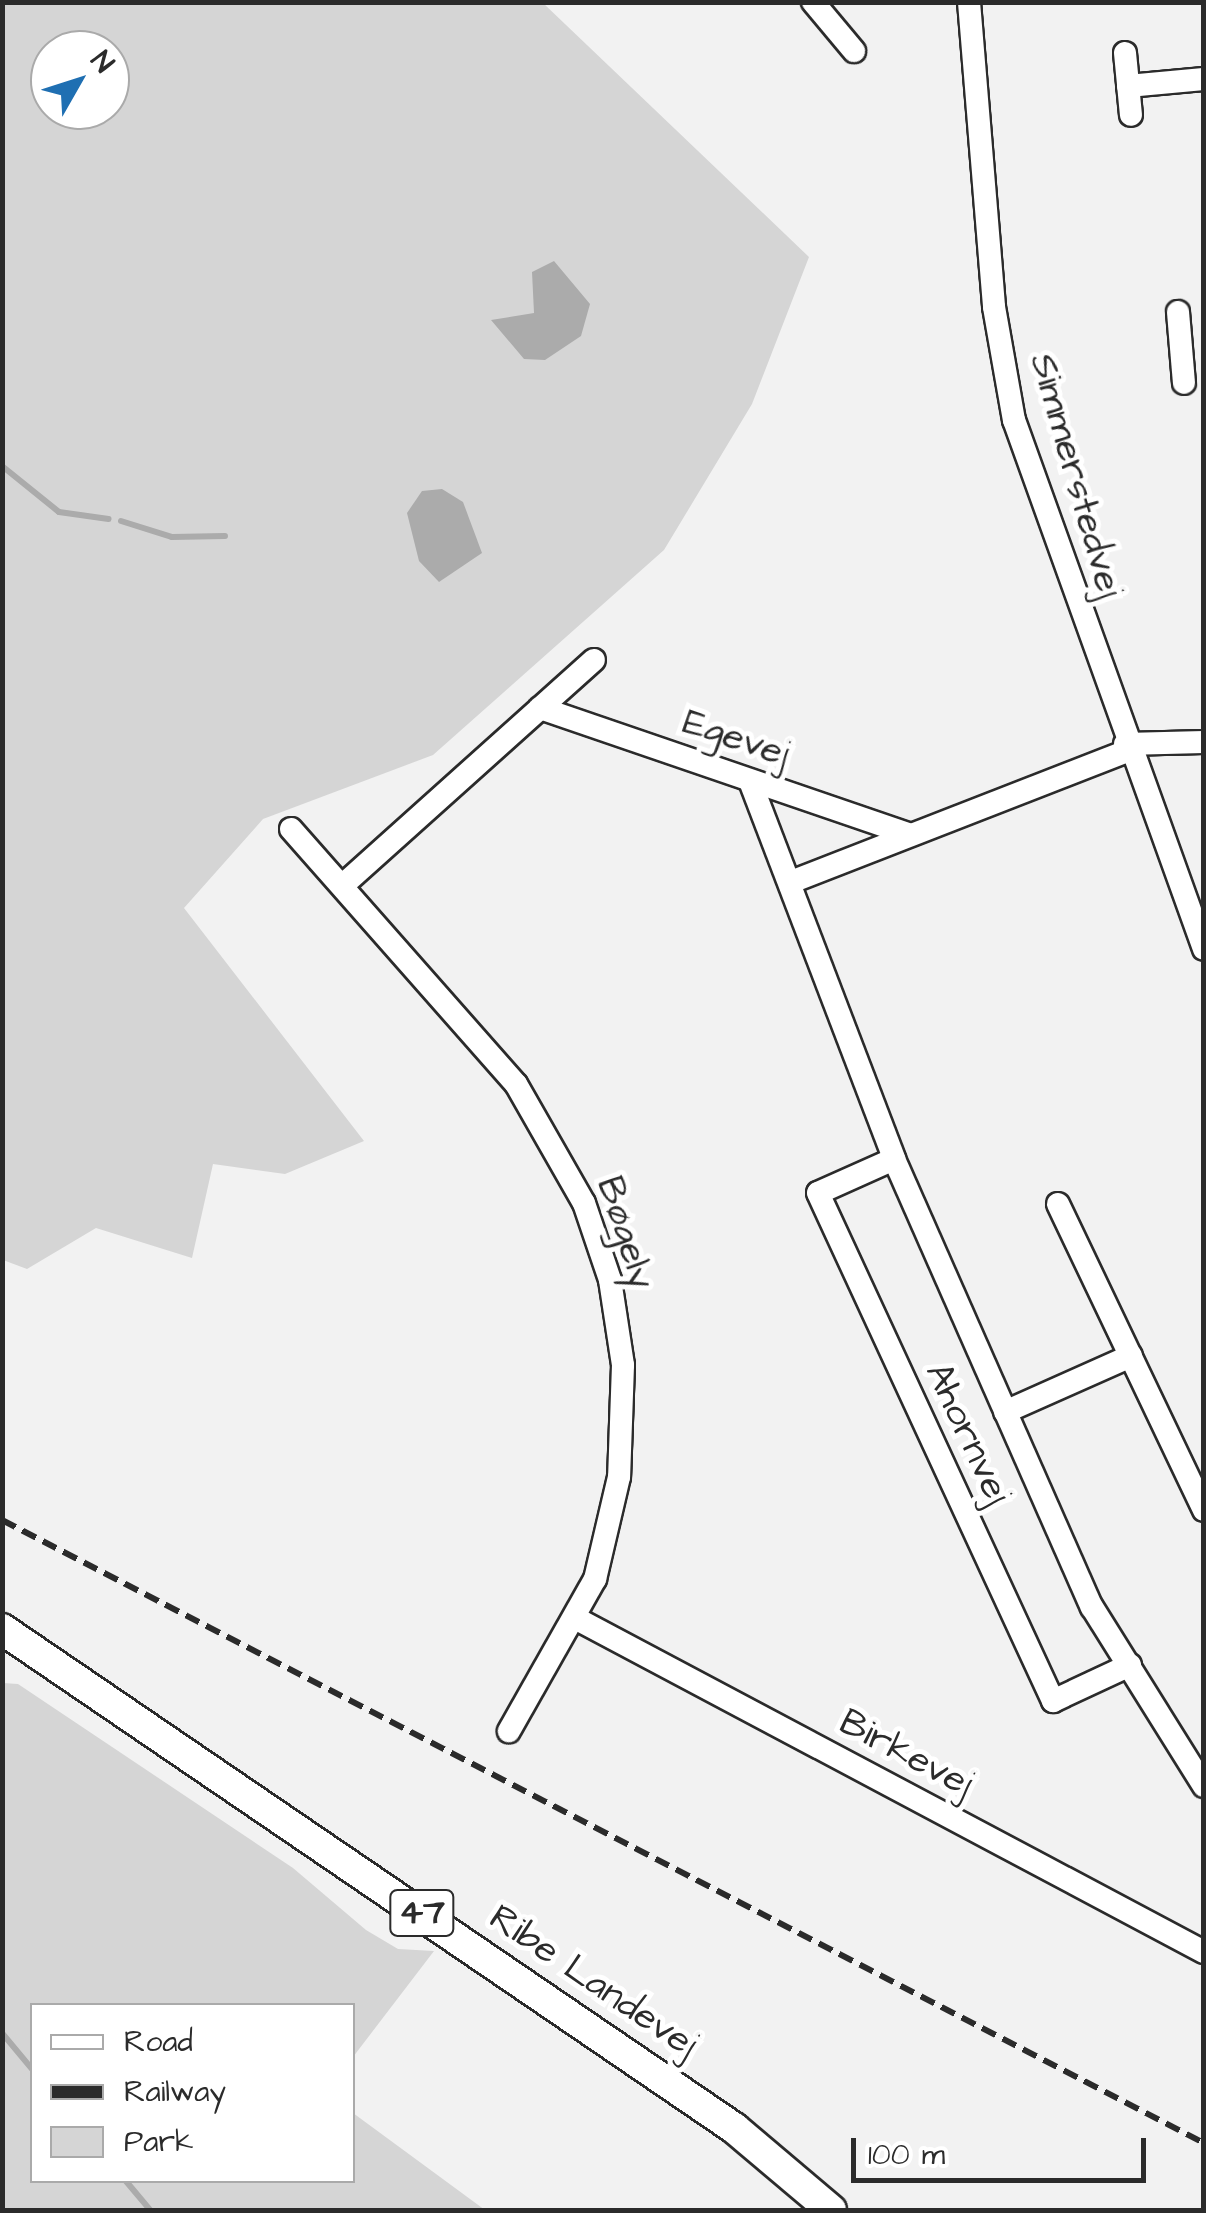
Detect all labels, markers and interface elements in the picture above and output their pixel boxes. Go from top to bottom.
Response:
north arrow [30,30,130,130]
text: N [81,43,123,81]
street label: Simmerstedvej [1018,348,1132,604]
street label: Egevej [677,700,795,778]
street label: Bøgely [585,1171,665,1295]
street label: Ahornvej [914,1356,1020,1512]
street label: Birkevej [831,1700,981,1808]
road number: 47 [387,1883,457,1943]
street label: Ribe Landevej [480,1896,706,2068]
legend [30,2003,355,2183]
text: Road [124,2021,193,2063]
text: Railway [124,2071,226,2113]
scale bar [856,2118,1151,2180]
text: Park [124,2121,193,2163]
text: 100 m [868,2134,945,2176]

